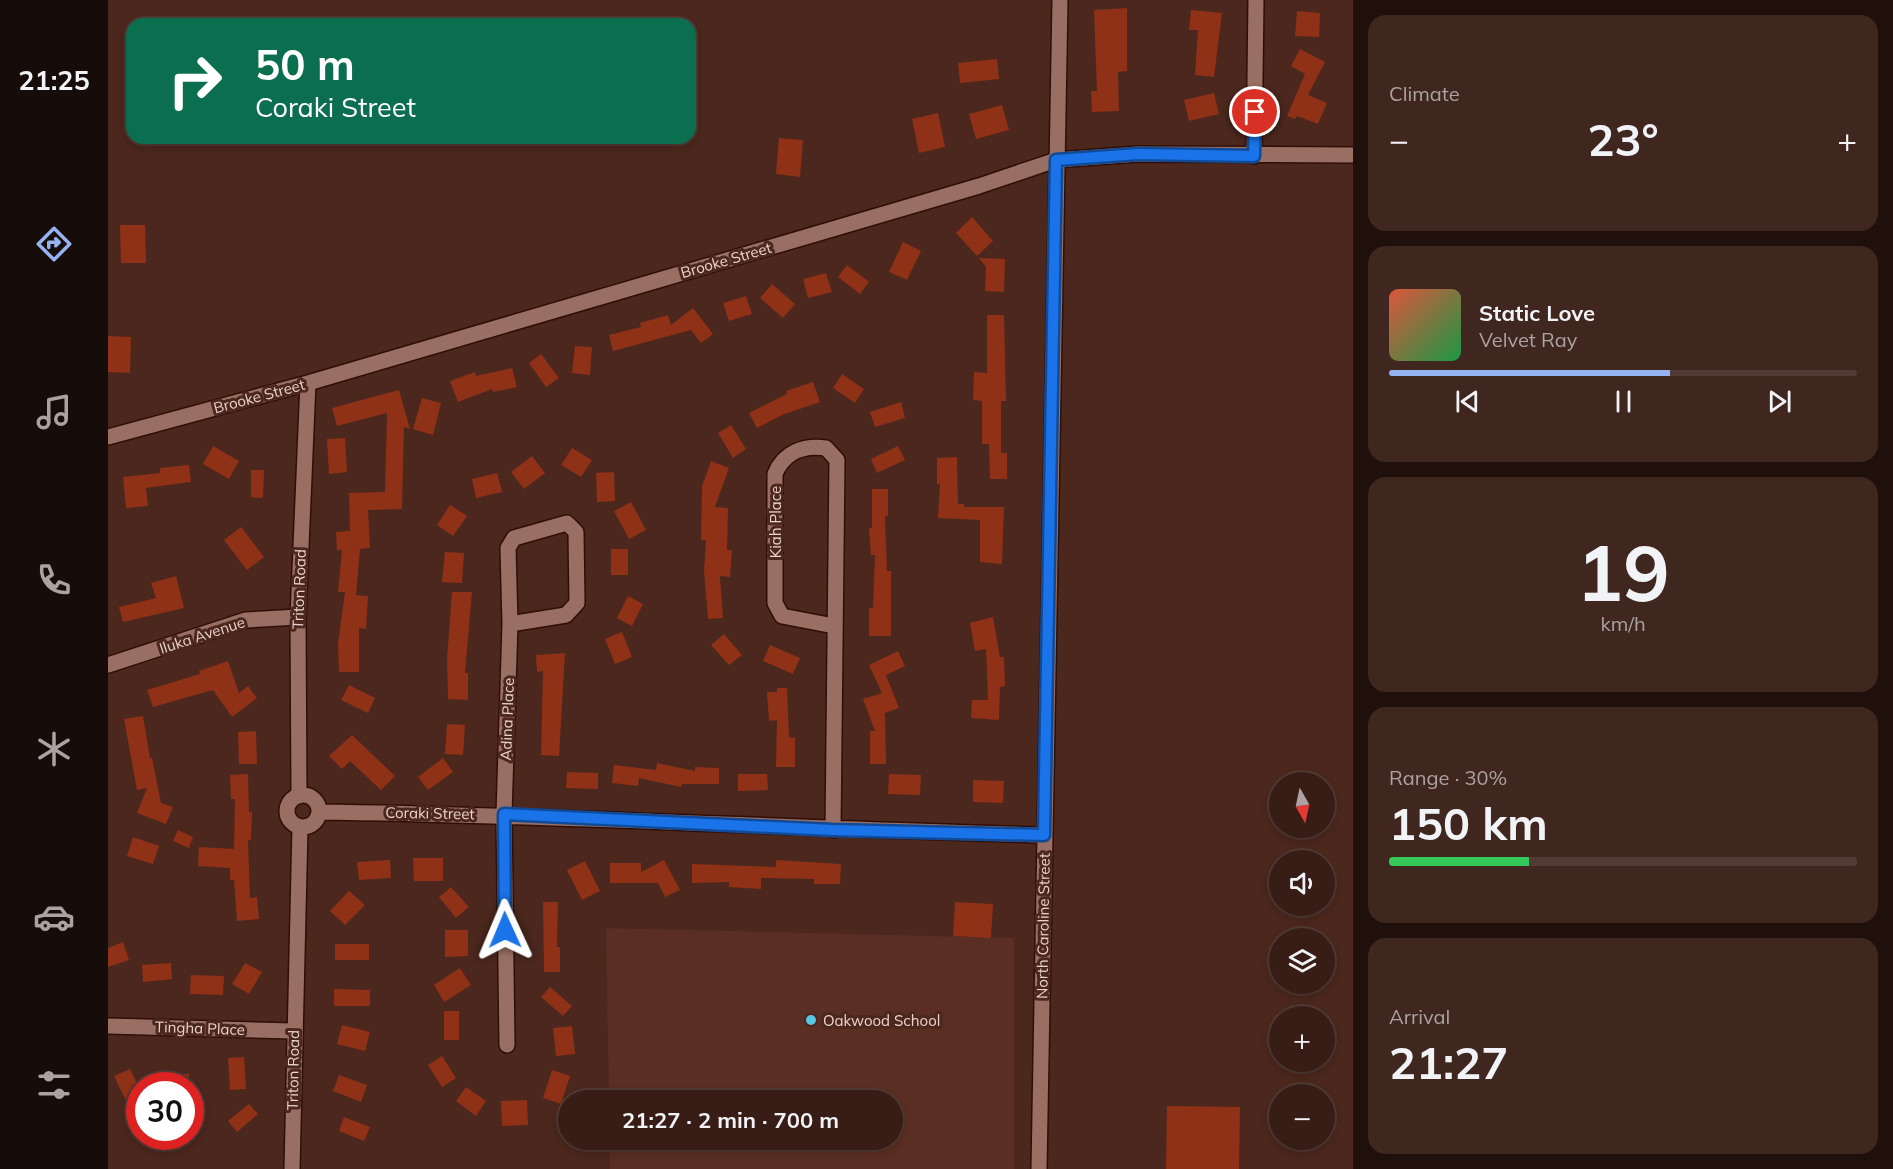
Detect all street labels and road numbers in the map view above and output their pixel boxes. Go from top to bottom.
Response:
street label: Brooke Street [678,238,774,282]
street label: Brooke Street [211,375,307,417]
street label: Kiah Place [766,486,785,558]
street label: Triton Road [288,549,310,629]
street label: Iluka Avenue [157,612,247,658]
street label: Adina Place [496,677,518,761]
street label: Coraki Street [385,803,475,823]
street label: North Caroline Street [1032,853,1054,999]
street label: Tingha Place [155,1017,245,1039]
street label: Triton Road [283,1030,303,1110]

